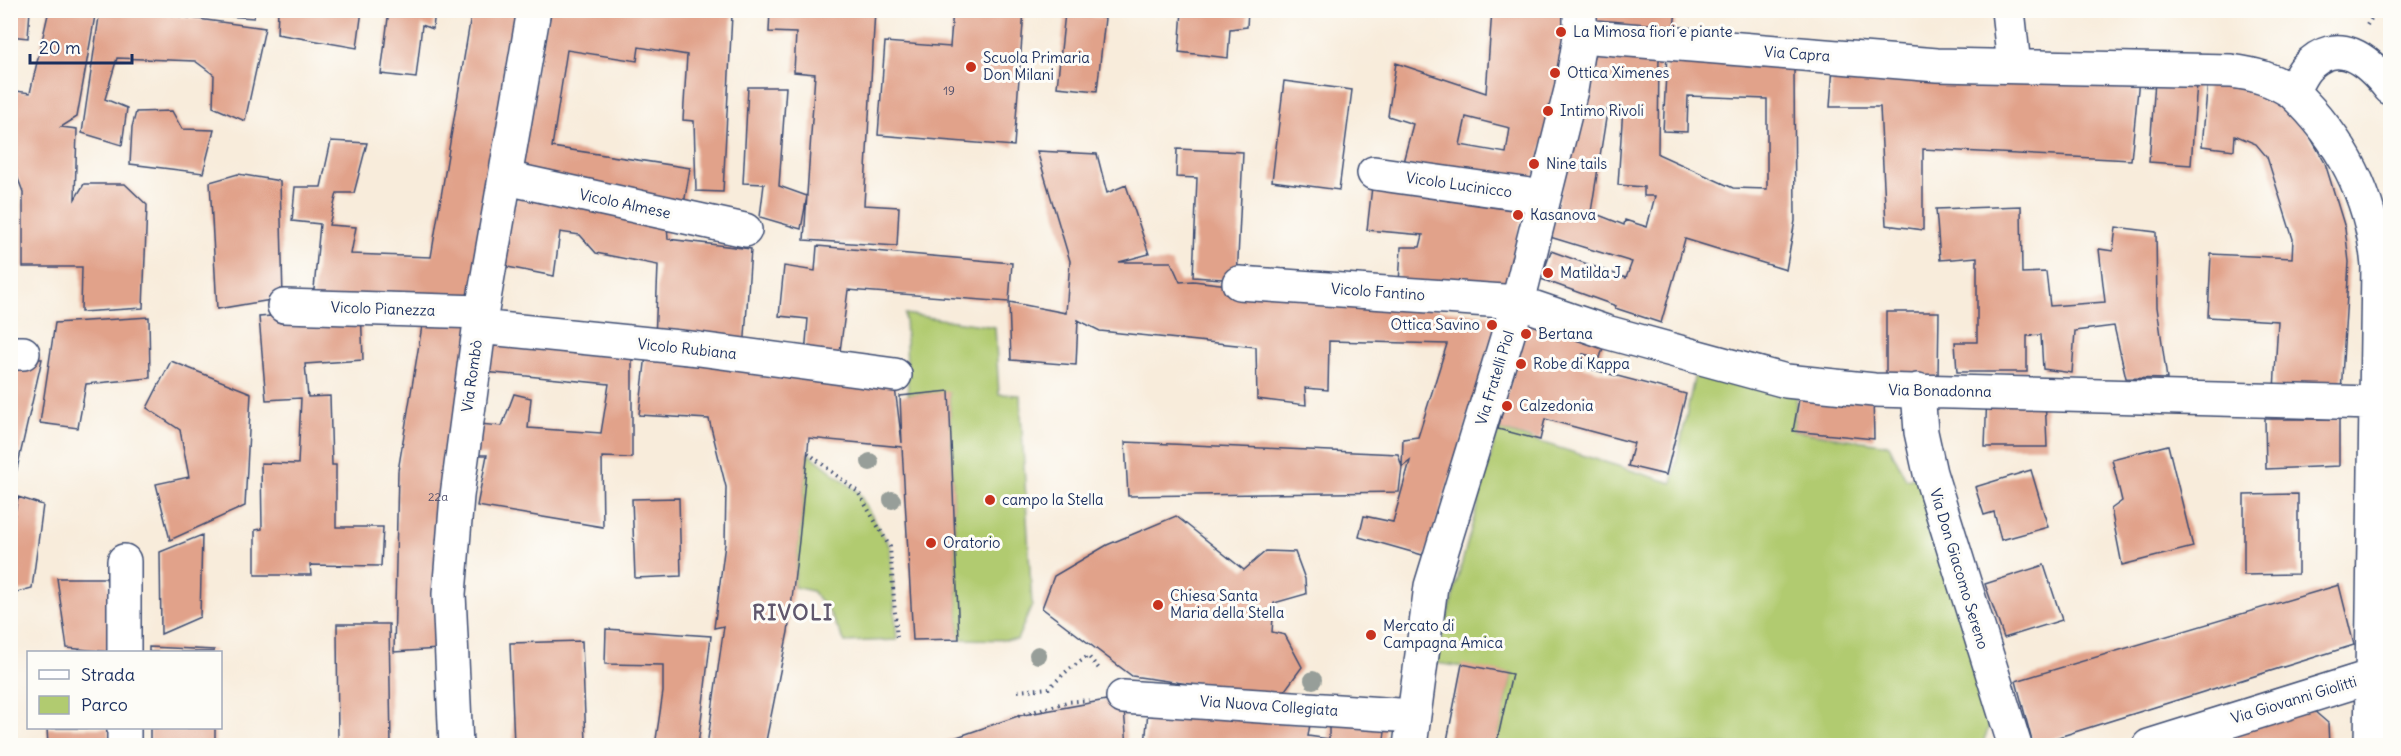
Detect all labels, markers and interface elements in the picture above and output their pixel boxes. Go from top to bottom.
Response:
place label: La Mimosa fiori e piante [1573,22,1733,41]
marker: La Mimosa fiori e piante [1554,25,1568,39]
scale bar [30,27,132,65]
text: 20 m [39,36,81,59]
street label: Via Capra [1763,42,1831,65]
place label: Scuola Primaria Don Milani [983,48,1090,84]
marker: Scuola Primaria Don Milani [964,60,978,74]
place label: Ottica Ximenes [1567,63,1669,82]
marker: Ottica Ximenes [1548,66,1562,80]
house number: 19 [943,83,955,98]
place label: Intimo Rivoli [1560,101,1644,120]
marker: Intimo Rivoli [1541,104,1555,118]
place label: Nine tails [1546,154,1607,173]
marker: Nine tails [1527,157,1541,171]
street label: Vicolo Lucinicco [1405,168,1513,201]
street label: Vicolo Almese [578,185,673,222]
place label: Kasanova [1530,205,1596,224]
marker: Kasanova [1511,208,1525,222]
place label: Matilda J [1560,263,1621,282]
marker: Matilda J [1541,266,1555,280]
street label: Vicolo Fantino [1330,279,1426,304]
street label: Vicolo Pianezza [330,297,436,320]
place label: Ottica Savino [1391,315,1480,334]
marker: Ottica Savino [1485,318,1499,332]
place label: Bertana [1538,324,1593,343]
marker: Bertana [1519,327,1533,341]
street label: Via Fratelli Piol [1471,328,1518,428]
street label: Vicolo Rubiana [636,334,738,363]
street label: Via Rombò [457,339,486,413]
place label: Robe di Kappa [1533,354,1630,373]
marker: Robe di Kappa [1514,357,1528,371]
street label: Via Bonadonna [1888,380,1992,401]
place label: Calzedonia [1519,396,1594,415]
marker: Calzedonia [1500,399,1514,413]
street label: Via Don Giacomo Sereno [1926,486,1993,652]
house number: 22a [428,489,448,504]
place label: campo la Stella [1002,490,1104,509]
marker: campo la Stella [983,493,997,507]
place label: Oratorio [943,533,1001,552]
marker: Oratorio [924,536,938,550]
place label: Chiesa Santa Maria della Stella [1170,586,1285,622]
marker: Chiesa Santa Maria della Stella [1151,598,1165,612]
district label: RIVOLI [752,599,834,626]
place label: Mercato di Campagna Amica [1383,616,1503,652]
marker: Mercato di Campagna Amica [1364,628,1378,642]
legend [27,651,222,729]
text: Strada [81,663,135,686]
street label: Via Giovanni Giolitti [2229,671,2359,728]
street label: Via Nuova Collegiata [1199,691,1339,720]
text: Parco [81,693,128,716]

